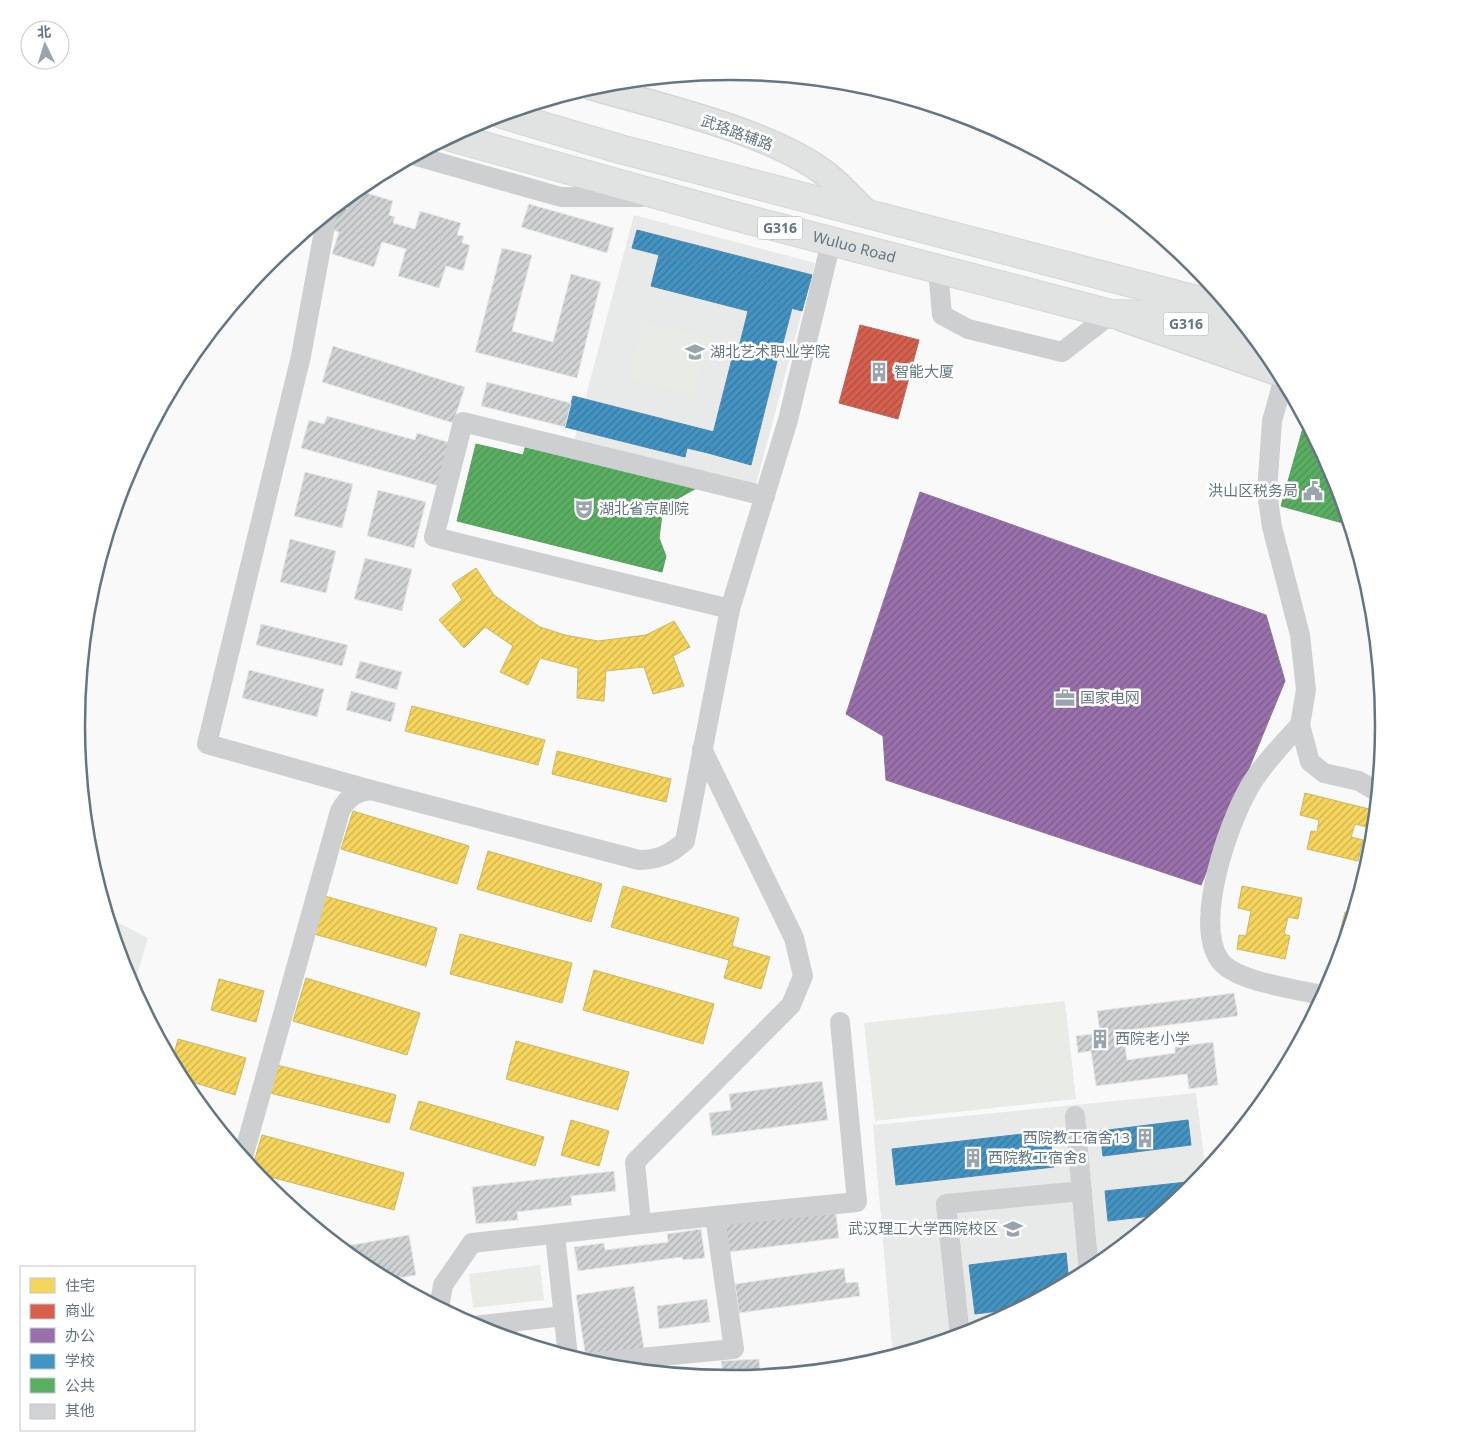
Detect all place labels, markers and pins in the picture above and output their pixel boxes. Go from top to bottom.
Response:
school or university icon: 湖北艺术职业学院 [684,341,706,363]
place label: 湖北艺术职业学院 [710,341,830,361]
building icon: 智能大厦 [868,361,890,383]
place label: 智能大厦 [894,361,954,381]
place label: 洪山区税务局 [1208,480,1298,500]
public building icon: 洪山区税务局 [1302,480,1324,502]
theatre icon: 湖北省京剧院 [573,498,595,520]
place label: 湖北省京剧院 [599,498,689,518]
office icon: 国家电网 [1054,687,1076,709]
place label: 国家电网 [1080,687,1140,707]
building icon: 西院老小学 [1089,1028,1111,1050]
place label: 西院老小学 [1115,1028,1190,1048]
place label: 西院教工宿舍13 [1023,1127,1130,1147]
building icon: 西院教工宿舍13 [1134,1127,1156,1149]
building icon: 西院教工宿舍8 [962,1147,984,1169]
place label: 西院教工宿舍8 [988,1147,1087,1167]
place label: 武汉理工大学西院校区 [848,1218,998,1238]
school or university icon: 武汉理工大学西院校区 [1002,1218,1024,1240]

